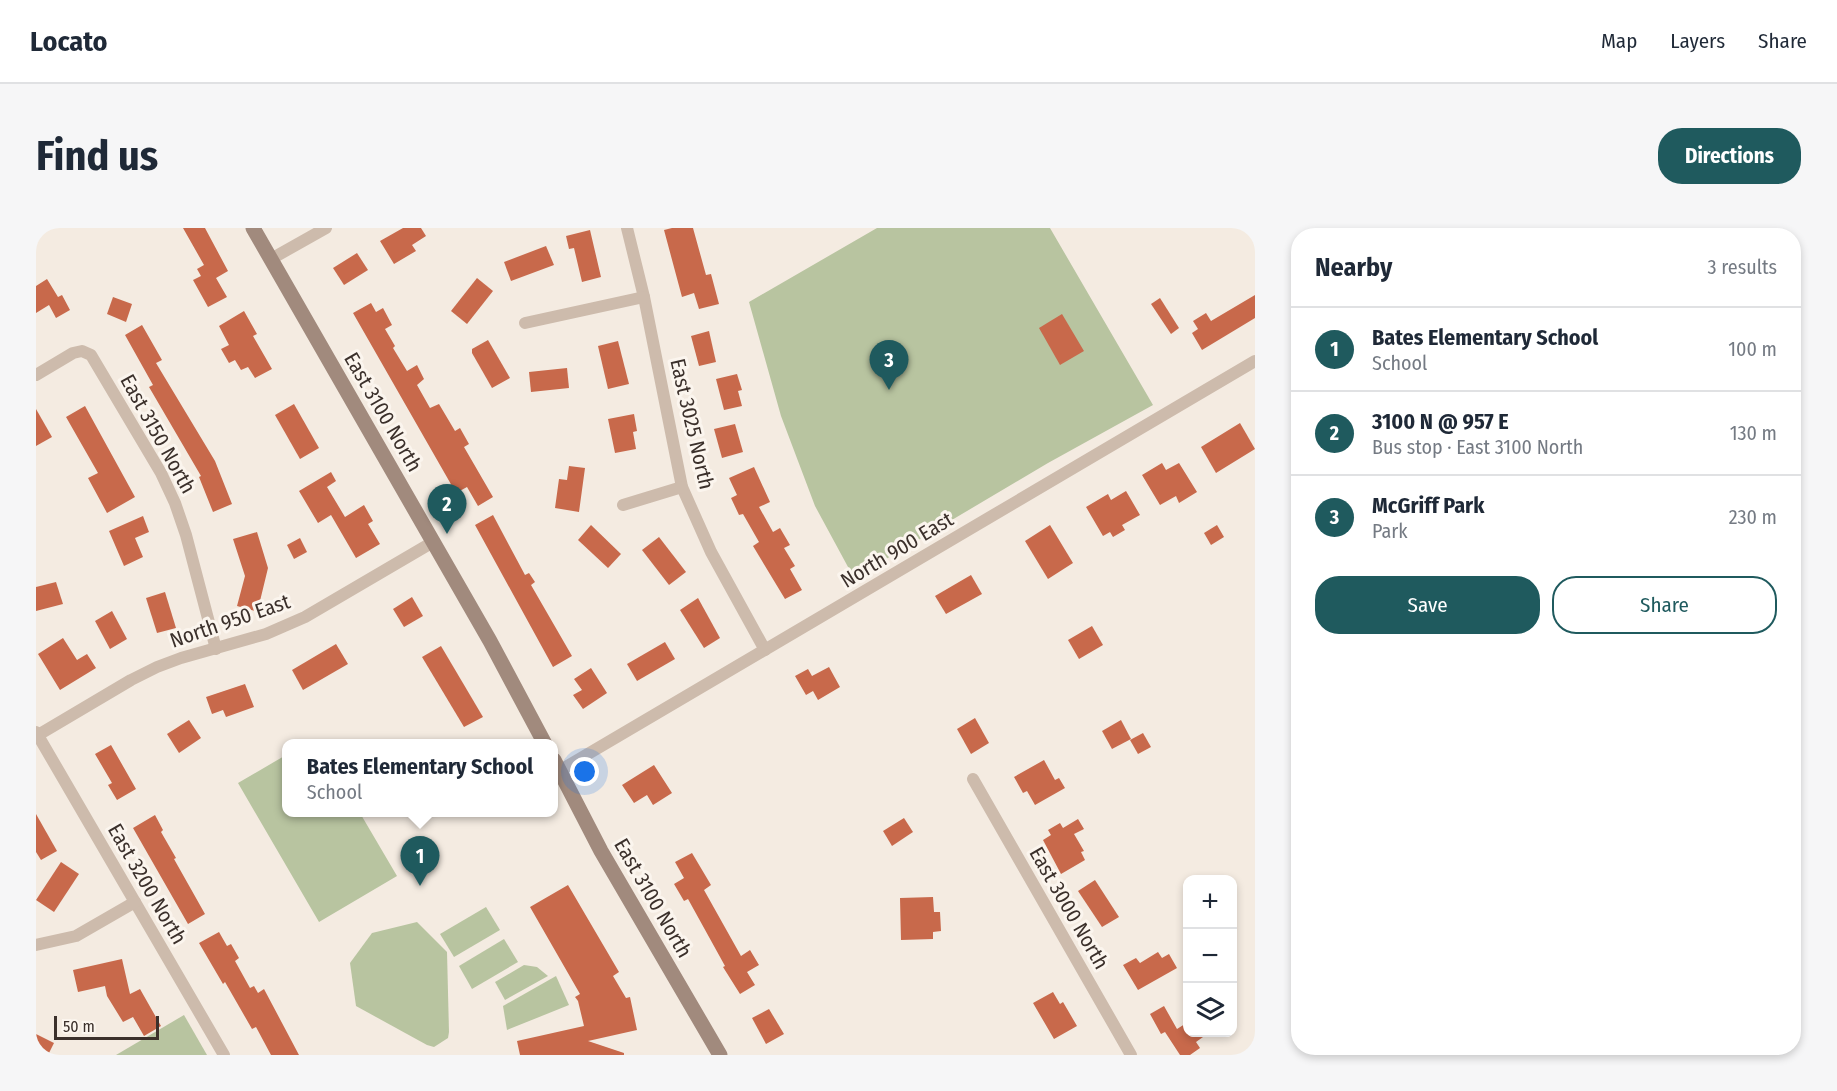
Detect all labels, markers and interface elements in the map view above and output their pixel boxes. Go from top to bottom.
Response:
text: Locato [30,25,108,58]
text: Map [1601,28,1637,54]
text: Layers [1670,28,1725,54]
text: Share [1758,28,1807,54]
button: Directions [1658,128,1801,184]
text: Find us [36,131,158,181]
text: Nearby [1315,252,1392,283]
text: 3 results [1708,255,1777,279]
text: Bates Elementary School [1372,324,1598,351]
text: 1 [1330,337,1339,361]
text: 100 m [1728,337,1777,361]
pin: 3 [870,340,908,390]
street label: East 3100 North [338,348,428,476]
text: School [1372,351,1427,375]
street label: East 3025 North [664,356,720,492]
street label: East 3150 North [115,370,201,498]
text: 3100 N @ 957 E [1372,408,1509,435]
text: 2 [1330,421,1339,445]
text: 130 m [1730,421,1777,445]
text: Bus stop · East 3100 North [1372,435,1583,459]
pin: 2 [428,484,466,534]
text: McGriff Park [1372,492,1484,519]
text: 3 [1330,505,1339,529]
text: 230 m [1729,505,1777,529]
street label: North 900 East [836,506,958,594]
text: Park [1372,519,1408,543]
button: Save [1315,576,1540,634]
button: Share [1552,576,1777,634]
street label: North 950 East [167,588,294,654]
popup [282,739,558,817]
text: Bates Elementary School [307,753,533,780]
your location [570,757,599,786]
text: School [307,780,362,804]
street label: East 3200 North [102,819,192,949]
street label: East 3100 North [608,834,698,962]
pin: 1 [400,836,440,886]
street label: East 3000 North [1024,842,1114,974]
map controls [1183,875,1237,1037]
button: + [1183,875,1237,929]
button: − [1183,929,1237,983]
button: layers [1183,983,1237,1037]
scale bar [54,1013,159,1040]
text: 50 m [63,1017,95,1036]

